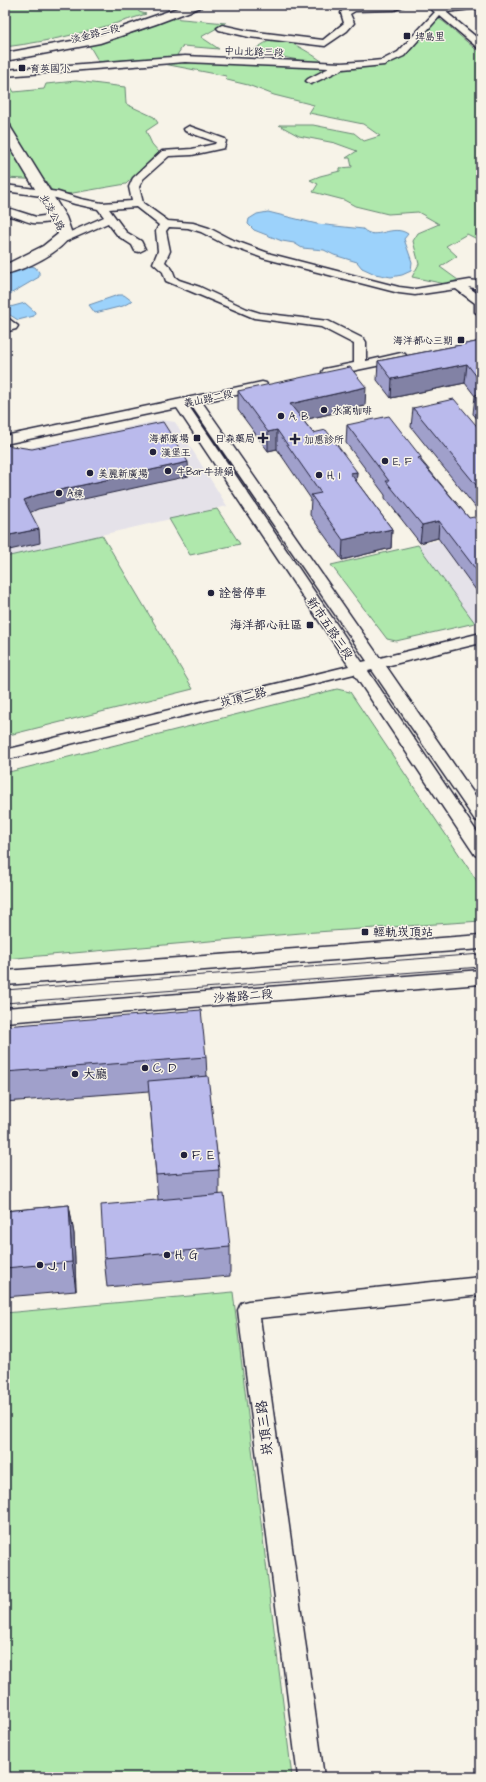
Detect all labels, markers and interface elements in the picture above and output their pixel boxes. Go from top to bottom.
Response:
street label: 淡金路二段 [69,21,121,47]
place label: 埤島里 [415,30,445,44]
marker: 埤島里 [402,31,412,41]
street label: 中山北路三段 [224,44,284,60]
place label: 育英國小 [30,62,70,76]
marker: 育英國小 [17,63,27,73]
street label: 北淡公路 [37,192,68,233]
place label: 海洋都心三期 [393,334,453,348]
marker: 海洋都心三期 [456,335,466,345]
street label: 義山路二段 [182,387,234,411]
place label: 水窩咖啡 [332,404,372,418]
marker: 水窩咖啡 [319,405,329,415]
place label: A, B [289,410,308,424]
marker: A, B [276,411,286,421]
place label: 海都廣場 [149,432,189,446]
place label: 日森藥局 [215,432,255,446]
marker: 海都廣場 [192,433,202,443]
marker: 日森藥局 [258,433,268,443]
marker: 加惠診所 [289,433,301,445]
place label: 加惠診所 [304,433,344,447]
place label: 漢堡王 [161,446,191,460]
marker: 漢堡王 [148,447,158,457]
place label: E, F [393,455,412,469]
marker: E, F [380,456,390,466]
place label: 牛Bar牛排鍋 [176,465,234,479]
marker: 牛Bar牛排鍋 [163,466,173,476]
place label: 美麗新廣場 [98,467,148,481]
marker: 美麗新廣場 [85,468,95,478]
place label: H, I [327,469,341,483]
marker: H, I [314,470,324,480]
place label: A棟 [67,487,83,501]
marker: A棟 [54,488,64,498]
place label: 詮營停車 [219,585,267,602]
marker: 詮營停車 [206,588,216,598]
street label: 新市五路三段 [302,594,357,663]
place label: 海洋都心社區 [230,617,302,634]
marker: 海洋都心社區 [305,620,315,630]
street label: 崁頂二路 [218,683,268,712]
place label: 輕軌崁頂站 [373,924,433,941]
marker: 輕軌崁頂站 [360,927,370,937]
street label: 沙崙路二段 [212,985,274,1008]
place label: C, D [153,1060,176,1077]
marker: C, D [140,1063,150,1073]
place label: 大廳 [83,1066,107,1083]
marker: 大廳 [70,1069,80,1079]
place label: F, E [192,1147,214,1164]
marker: F, E [179,1150,189,1160]
place label: H, G [175,1247,198,1264]
marker: H, G [162,1250,172,1260]
place label: J, I [48,1256,66,1276]
marker: J, I [35,1260,45,1270]
street label: 崁頂三路 [252,1399,278,1457]

